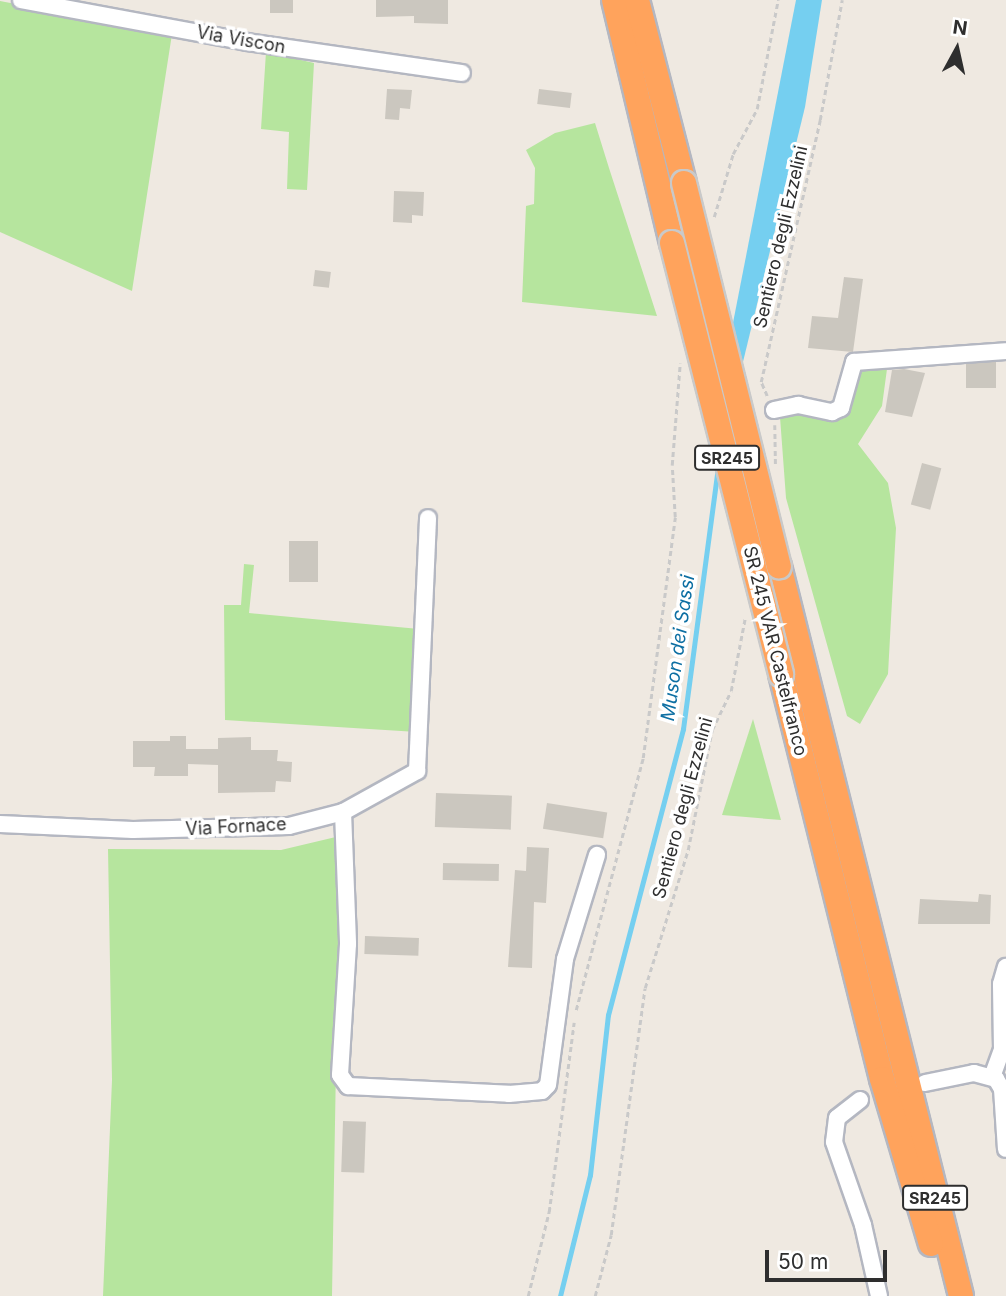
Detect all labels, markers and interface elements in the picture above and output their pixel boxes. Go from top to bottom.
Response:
north arrow [922,14,992,84]
text: N [951,15,969,40]
street label: Via Viscon [195,22,287,58]
street label: Sentiero degli Ezzelini [749,144,813,330]
road number: SR245 [694,446,760,471]
street label: SR 245 VAR Castelfranco [738,544,812,758]
water label: Muson dei Sassi [656,573,700,723]
street label: Sentiero degli Ezzelini [648,715,718,901]
street label: Via Fornace [185,814,287,840]
road number: SR245 [902,1186,968,1210]
scale bar [768,1236,890,1280]
text: 50 m [778,1249,828,1274]

